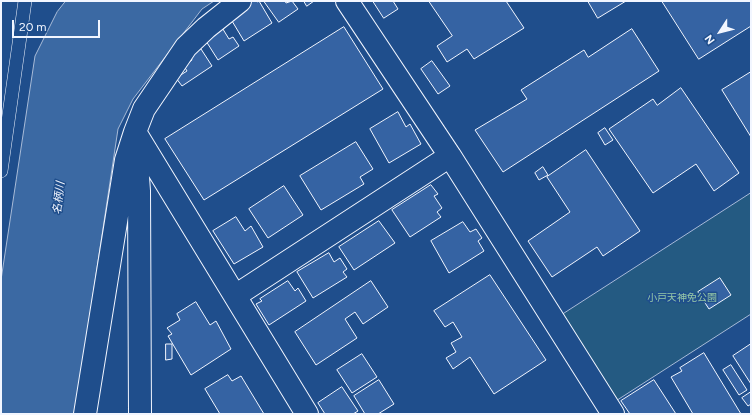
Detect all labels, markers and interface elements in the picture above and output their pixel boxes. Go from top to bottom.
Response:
scale bar [14,12,102,38]
north arrow [700,12,740,52]
text: 20 m [19,20,47,34]
text: N [702,32,718,47]
water label: 名柄川 [50,181,68,215]
park label: 小戸天神免公園 [647,292,717,304]

